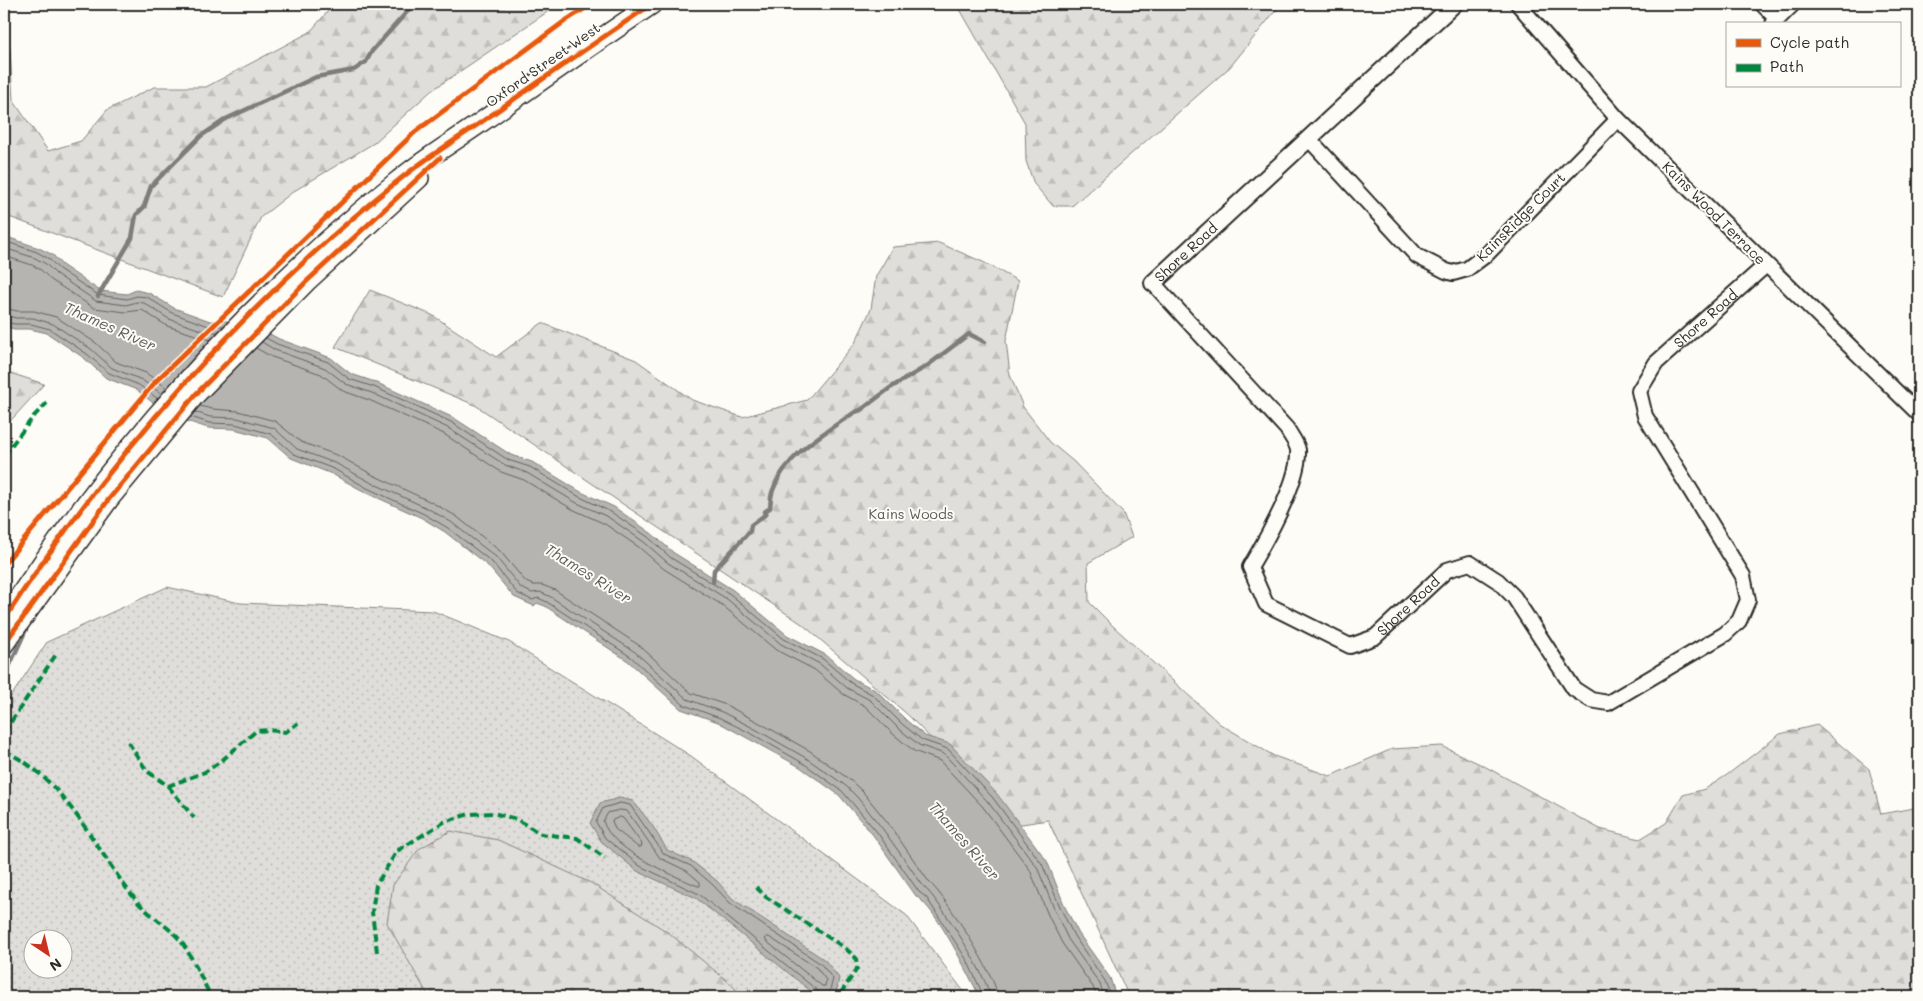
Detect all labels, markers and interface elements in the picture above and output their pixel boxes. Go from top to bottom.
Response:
street label: Oxford Street West [482,18,604,111]
legend [1726,22,1900,88]
text: Cycle path [1770,32,1849,52]
text: Path [1770,56,1804,76]
street label: Kains Wood Terrace [1659,157,1770,268]
street label: KainsRidge Court [1472,168,1569,265]
street label: Shore Road [1150,218,1221,286]
street label: Shore Road [1669,285,1741,352]
water label: Thames River [61,297,160,355]
park label: Kains Woods [868,504,954,523]
water label: Thames River [541,539,636,608]
street label: Shore Road [1373,572,1444,640]
water label: Thames River [925,797,1005,884]
north arrow [22,928,72,978]
text: N [46,954,66,976]

